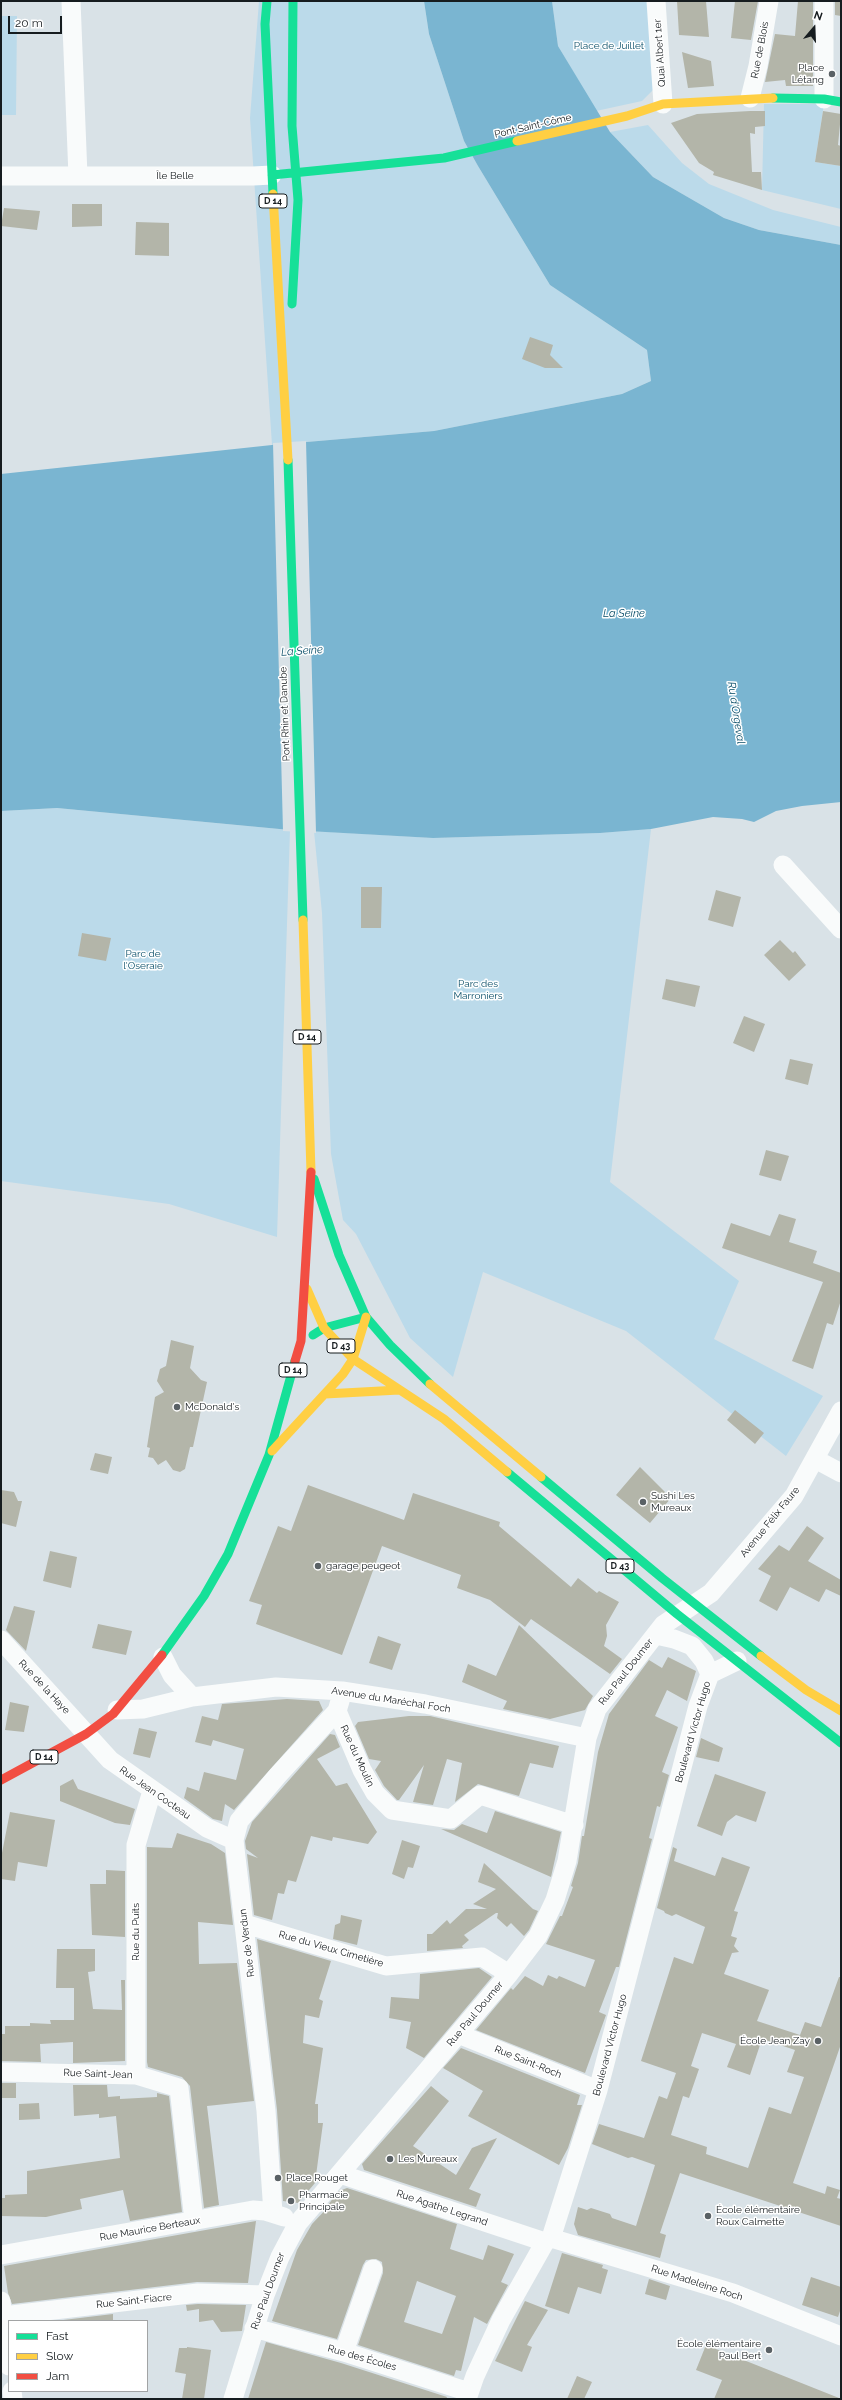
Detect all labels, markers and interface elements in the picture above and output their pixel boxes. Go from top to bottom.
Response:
scale bar [10,8,64,34]
north arrow [794,8,834,48]
text: N [812,9,824,24]
text: 20 m [15,16,43,30]
street label: Quai Albert 1er [652,19,668,87]
street label: Rue de Blois [749,20,771,80]
park label: Place de Juillet [574,40,644,52]
place label: Place Létang [792,62,824,86]
marker: Place Létang [827,69,837,79]
street label: Pont Saint-Côme [493,111,573,141]
street label: Île Belle [156,170,194,182]
road number: D 14 [259,194,287,208]
water label: La Seine [603,607,645,621]
water label: La Seine [281,643,323,659]
street label: Pont Rhin et Danube [277,666,293,762]
water label: Ru d'Orgeval [725,681,747,745]
park label: Parc de l'Oseraie [123,948,163,972]
park label: Parc des Marroniers [453,978,503,1002]
road number: D 14 [293,1030,321,1044]
road number: D 43 [327,1339,355,1353]
road number: D 14 [279,1363,307,1377]
place label: McDonald's [185,1401,239,1413]
marker: McDonald's [172,1402,182,1412]
street label: Avenue Félix Faure [738,1484,802,1560]
place label: Sushi Les Mureaux [651,1490,695,1514]
marker: Sushi Les Mureaux [638,1497,648,1507]
road number: D 43 [606,1559,634,1573]
place label: garage peugeot [326,1560,400,1572]
marker: garage peugeot [313,1561,323,1571]
street label: Rue Paul Doumer [596,1636,656,1708]
street label: Rue de la Haye [16,1657,72,1717]
street label: Boulevard Victor Hugo [673,1680,713,1784]
street label: Avenue du Maréchal Foch [330,1685,452,1715]
street label: Rue du Moulin [337,1723,377,1789]
road number: D 14 [30,1750,58,1764]
street label: Rue Jean Cocteau [117,1764,193,1822]
street label: Rue du Puits [130,1903,142,1961]
street label: Rue de Verdun [237,1908,257,1978]
street label: Rue du Vieux Cimetière [277,1928,385,1970]
street label: Rue Paul Doumer [444,1979,506,2049]
street label: Boulevard Victor Hugo [591,1993,629,2097]
place label: École Jean Zay [740,2035,810,2047]
marker: École Jean Zay [813,2036,823,2046]
street label: Rue Saint-Roch [493,2043,563,2081]
street label: Rue Saint-Jean [63,2067,133,2081]
place label: Les Mureaux [398,2153,457,2165]
marker: Les Mureaux [385,2154,395,2164]
place label: Place Rouget [286,2172,348,2184]
marker: Place Rouget [273,2173,283,2183]
street label: Rue Agathe Legrand [395,2188,489,2228]
place label: Pharmacie Principale [299,2189,348,2212]
marker: Pharmacie Principale [286,2196,296,2206]
place label: École élémentaire Roux Calmette [716,2204,800,2228]
marker: École élémentaire Roux Calmette [703,2211,713,2221]
street label: Rue Maurice Berteaux [99,2214,201,2244]
street label: Rue Paul Doumer [248,2251,288,2331]
street label: Rue Madeleine Roch [650,2263,744,2303]
street label: Rue Saint-Fiacre [96,2291,172,2311]
legend [8,2320,148,2392]
text: Fast [46,2329,69,2343]
place label: École élémentaire Paul Bert [677,2338,761,2362]
street label: Rue des Écoles [326,2342,398,2374]
marker: École élémentaire Paul Bert [764,2345,774,2355]
text: Slow [46,2349,73,2363]
text: Jam [46,2369,69,2383]

